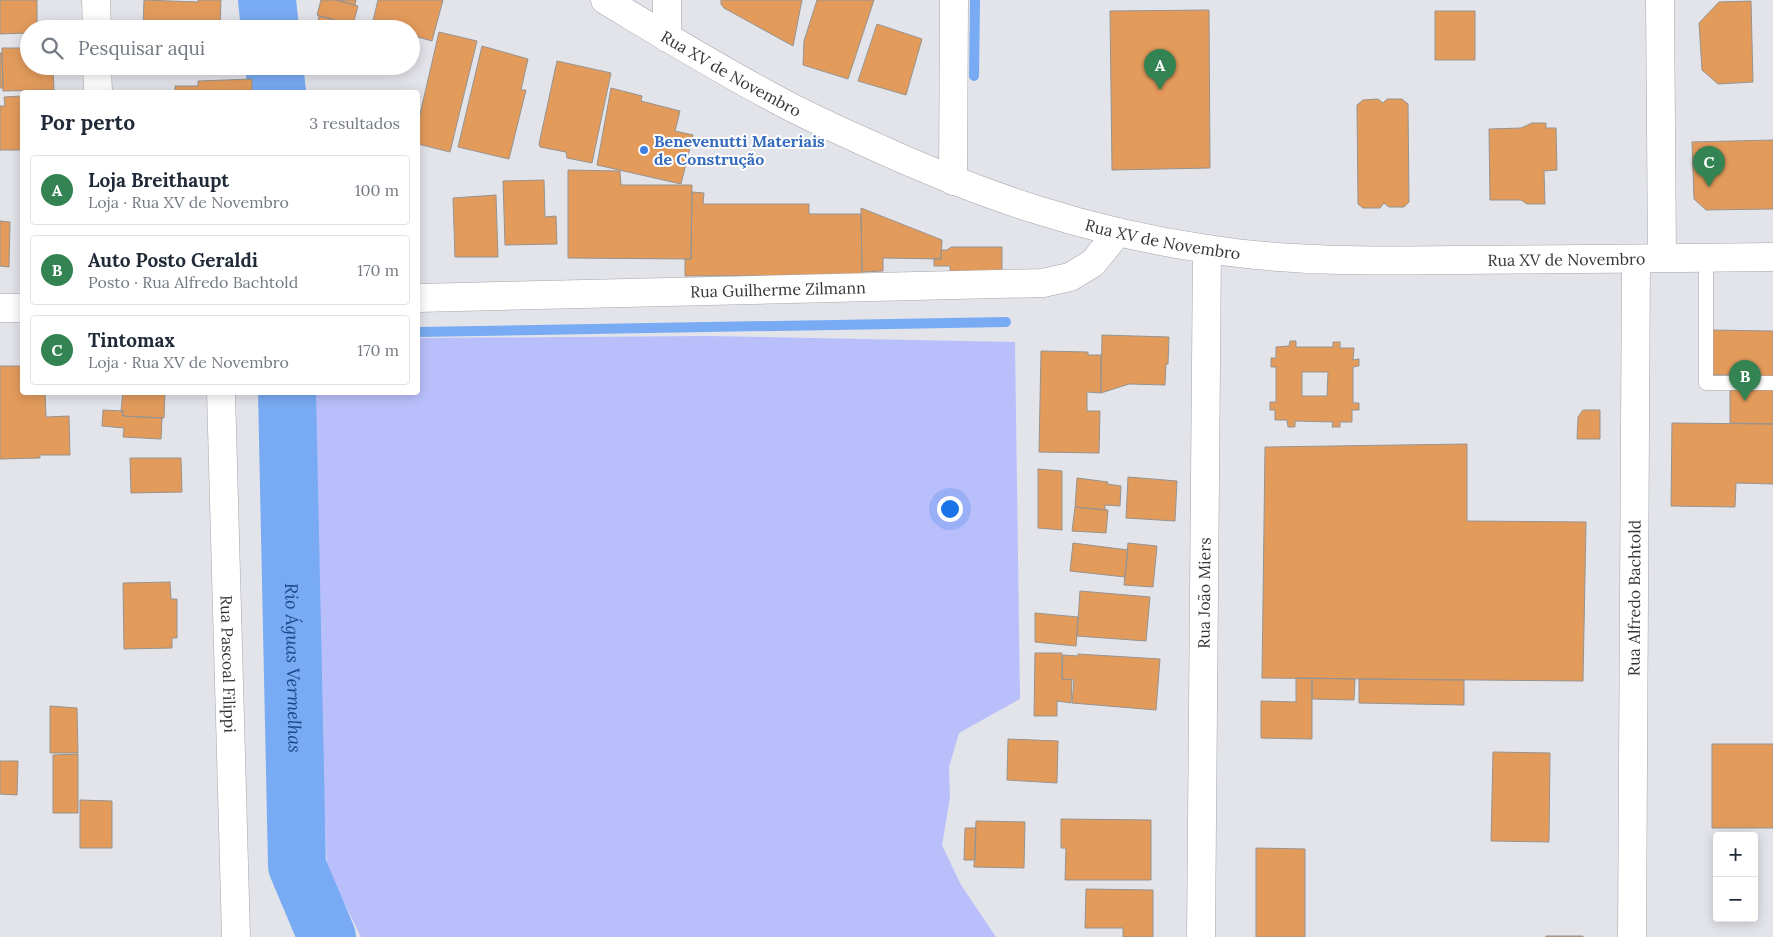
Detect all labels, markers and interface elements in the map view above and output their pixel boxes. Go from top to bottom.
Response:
search box [20,20,420,75]
street label: Rua XV de Novembro [658,26,805,121]
icon: search [38,34,66,62]
text: Pesquisar aqui [78,36,205,60]
pin: A [1144,49,1176,90]
text: Por perto [40,109,135,136]
text: 3 resultados [309,113,400,133]
place label: Benevenutti Materiais de Construção [654,131,825,169]
marker: Benevenutti Materiais de Construção [638,144,650,156]
pin: C [1693,146,1725,187]
text: Loja Breithaupt [88,168,229,192]
text: A [52,180,62,200]
text: 100 m [355,180,399,200]
text: Loja · Rua XV de Novembro [88,192,289,212]
street label: Rua XV de Novembro [1083,214,1242,263]
text: Auto Posto Geraldi [88,248,258,272]
street label: Rua XV de Novembro [1487,248,1645,270]
text: B [52,260,62,280]
text: 170 m [357,260,399,280]
text: Posto · Rua Alfredo Bachtold [88,272,298,292]
street label: Rua Guilherme Zilmann [690,277,866,301]
text: Tintomax [88,328,175,352]
text: C [51,340,63,360]
text: 170 m [357,340,399,360]
text: Loja · Rua XV de Novembro [88,352,289,372]
pin: B [1729,360,1761,401]
your location [937,496,963,522]
street label: Rua Alfredo Bachtold [1624,519,1644,676]
street label: Rua João Miers [1194,537,1214,649]
water label: Rio Águas Vermelhas [280,583,307,753]
street label: Rua Pascoal Filippi [217,595,240,733]
map controls [1713,832,1758,922]
button: + [1713,832,1758,877]
button: − [1713,877,1758,922]

